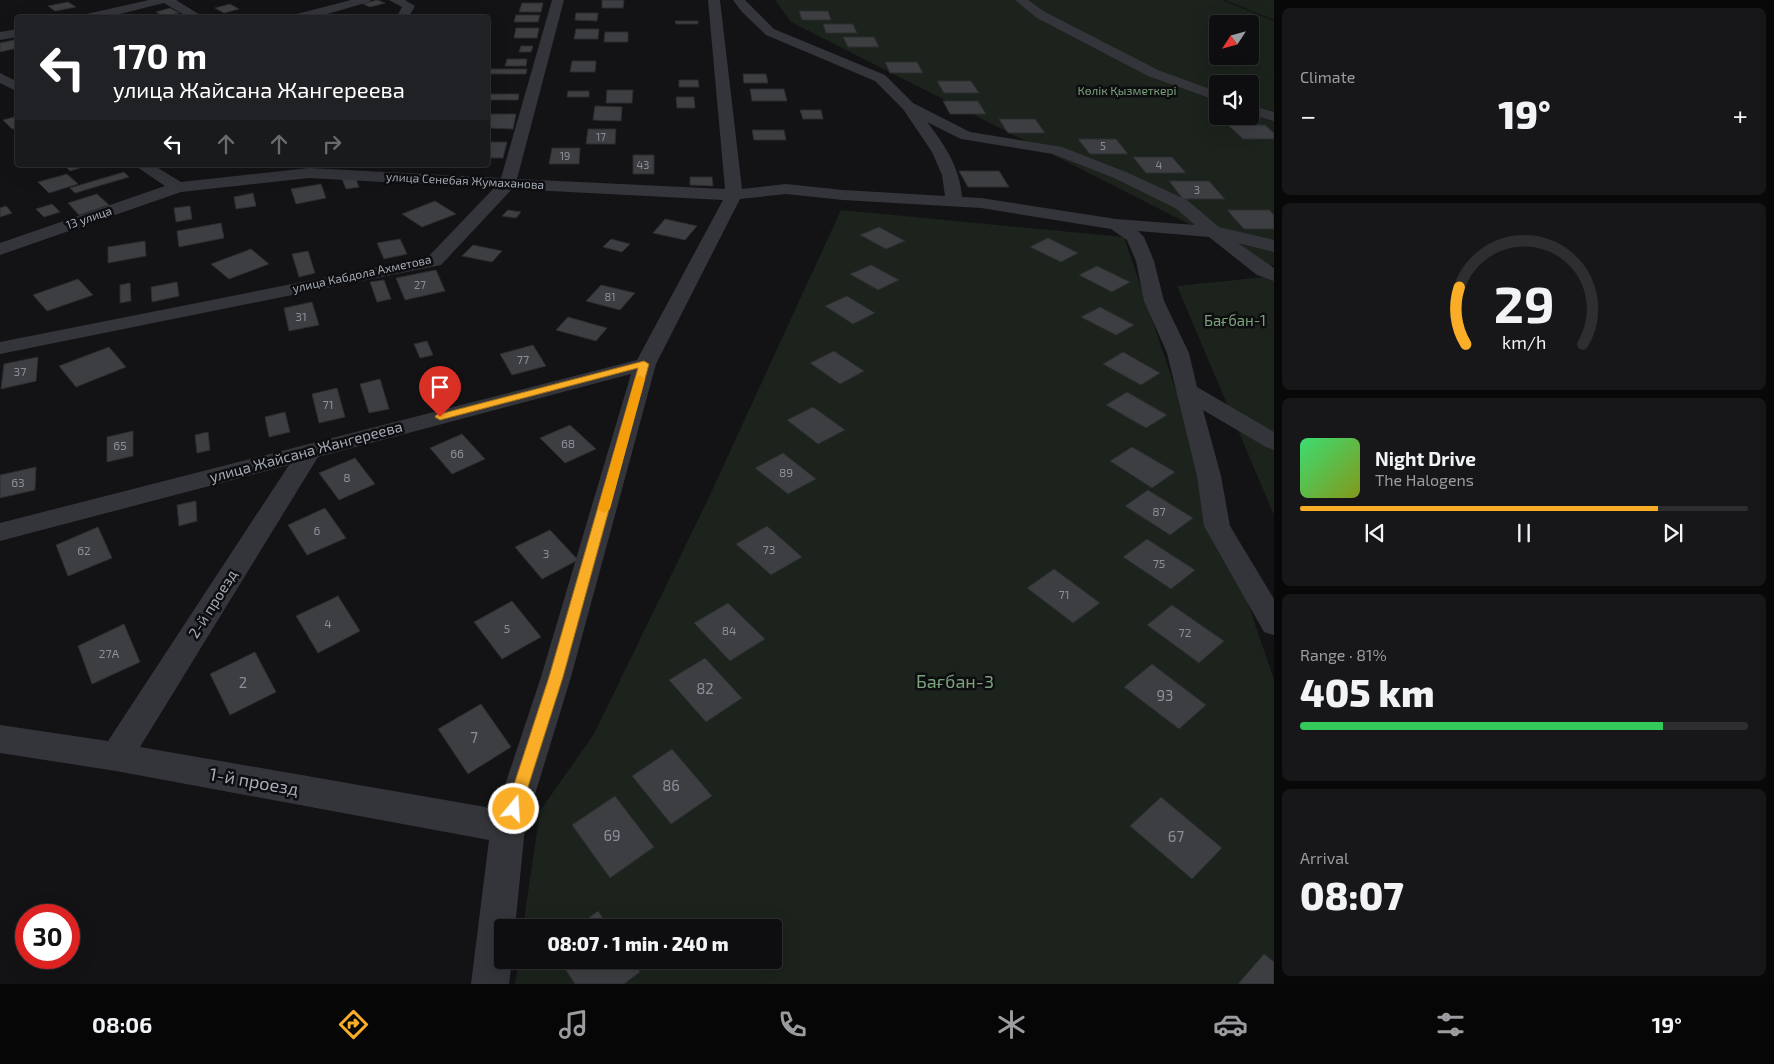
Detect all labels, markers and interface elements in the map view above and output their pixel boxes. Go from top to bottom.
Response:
north arrow [1209,15,1259,65]
map controls [1209,15,1259,125]
text: 170 m [113,34,207,76]
icon: left [30,35,95,100]
text: Climate [1300,67,1355,86]
button: sound [1209,75,1259,125]
text: улица Жайсана Жангереева [113,76,405,102]
park label: Көлік Қызметкері [1078,83,1176,97]
text: 19° [1498,91,1551,137]
text: − [1300,98,1316,132]
text: + [1733,98,1748,132]
icon: left [159,130,187,158]
icon: ahead [212,130,240,158]
icon: ahead [265,130,293,158]
icon: right [318,130,346,158]
house number: 17 [596,130,606,143]
house number: 5 [1100,139,1106,152]
house number: 19 [560,149,570,162]
house number: 43 [637,158,649,171]
house number: 4 [1156,158,1163,171]
street label: улица Сенебая Жумаханова [386,169,545,192]
house number: 3 [1194,183,1200,196]
street label: 13 улица [64,203,114,232]
street label: улица Кабдола Ахметова [291,251,433,296]
text: 29 [1494,271,1554,333]
house number: 27 [414,278,426,291]
house number: 81 [604,290,616,303]
house number: 31 [295,309,307,323]
park label: Бағбан-1 [1204,311,1266,329]
text: km/h [1502,331,1546,353]
house number: 77 [517,352,529,366]
house number: 37 [14,364,26,378]
pin [419,366,461,417]
icon: arrive [426,373,454,401]
house number: 71 [323,397,333,411]
street label: улица Жайсана Жангереева [207,417,404,486]
house number: 68 [561,436,575,450]
house number: 65 [113,438,127,452]
house number: 66 [450,446,464,460]
text: Night Drive [1375,447,1476,470]
house number: 89 [779,465,793,479]
house number: 8 [343,470,351,484]
text: The Halogens [1375,470,1474,489]
house number: 63 [11,475,25,489]
house number: 87 [1152,504,1166,518]
icon: previous [1361,519,1389,547]
icon: pause [1510,519,1538,547]
icon: next [1659,519,1687,547]
house number: 6 [314,523,321,537]
house number: 73 [763,542,775,556]
house number: 62 [77,543,91,557]
house number: 3 [543,546,549,560]
house number: 75 [1153,556,1165,570]
street label: 2-й проезд [184,566,240,641]
house number: 71 [1059,587,1069,601]
house number: 4 [324,616,332,630]
house number: 5 [504,621,510,635]
house number: 84 [722,623,736,637]
house number: 72 [1179,625,1192,639]
text: Range · 81% [1300,645,1387,664]
house number: 27А [99,646,120,660]
text: 405 km [1300,669,1434,715]
park label: Бағбан-3 [916,670,994,692]
house number: 2 [239,673,247,691]
house number: 82 [696,679,714,697]
house number: 93 [1157,686,1173,704]
house number: 7 [470,728,478,746]
street label: 1-й проезд [208,762,300,800]
house number: 86 [662,776,680,794]
position arrow [487,782,539,834]
house number: 69 [603,826,621,844]
house number: 67 [1168,827,1184,845]
text: Arrival [1300,848,1349,867]
text: 08:07 [1300,872,1404,918]
speed limit sign: 30 [15,904,80,969]
text: 08:07 · 1 min · 240 m [547,932,729,955]
icon: directions [336,1007,371,1042]
icon: music [556,1007,591,1042]
icon: phone [775,1007,810,1042]
icon: climate [994,1007,1029,1042]
icon: car [1213,1007,1248,1042]
icon: filters [1433,1007,1468,1042]
text: 08:06 [92,1011,152,1037]
text: 19° [1652,1011,1682,1037]

